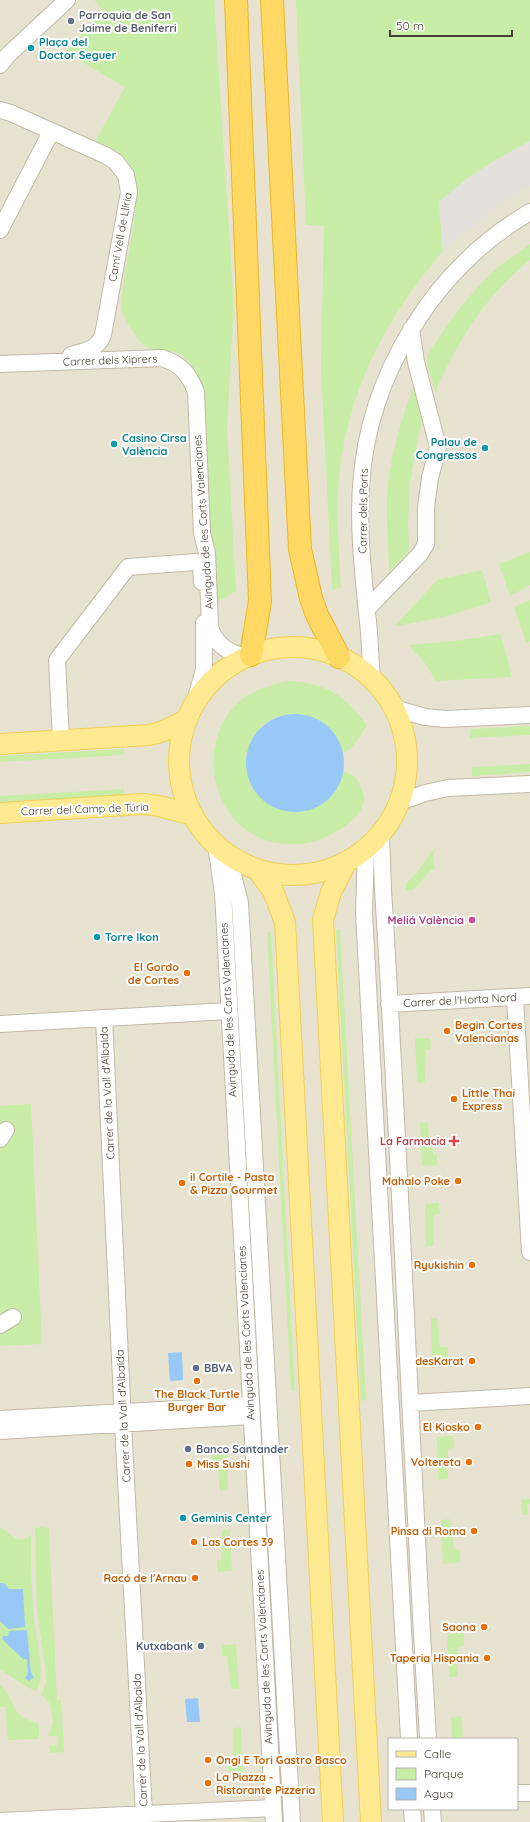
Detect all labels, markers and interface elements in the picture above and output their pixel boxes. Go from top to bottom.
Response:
place label: Parroquia de San Jaime de Beniferri [79,8,177,35]
scale bar [390,12,512,38]
marker: Parroquia de San Jaime de Beniferri [66,16,76,26]
text: 50 m [396,18,424,33]
place label: Plaça del Doctor Seguer [39,35,117,62]
marker: Plaça del Doctor Seguer [26,43,36,53]
street label: Camí Vell de Llíria [105,191,135,283]
street label: Carrer dels Xiprers [63,351,157,369]
place label: Casino Cirsa València [122,431,187,458]
street label: Avinguda de les Corts Valencianes [190,434,216,610]
place label: Palau de Congressos [416,435,477,462]
marker: Casino Cirsa València [109,439,119,449]
marker: Palau de Congressos [480,443,490,453]
street label: Carrer dels Ports [355,468,371,554]
street label: Carrer del Camp de Túria [21,800,149,818]
place label: Meliá València [388,913,464,927]
marker: Meliá València [467,915,477,925]
street label: Avinguda de les Corts Valencianes [216,922,240,1098]
place label: Torre Ikon [105,930,159,944]
marker: Torre Ikon [92,932,102,942]
place label: El Gordo de Cortes [128,960,179,987]
marker: El Gordo de Cortes [182,968,192,978]
street label: Carrer de l'Horta Nord [403,990,517,1010]
place label: Begin Cortes Valencianas [455,1018,523,1045]
street label: Carrer de la Vall d'Albaida [97,1026,117,1160]
marker: Begin Cortes Valencianas [442,1026,452,1036]
place label: Little Thai Express [462,1086,515,1113]
marker: Little Thai Express [449,1094,459,1104]
place label: La Farmacia [380,1134,446,1148]
marker: La Farmacia [449,1136,459,1146]
place label: il Cortile - Pasta & Pizza Gourmet [190,1170,278,1197]
place label: Mahalo Poke [382,1174,451,1188]
marker: Mahalo Poke [453,1176,463,1186]
marker: il Cortile - Pasta & Pizza Gourmet [177,1178,187,1188]
street label: Avinguda de les Corts Valencianes [234,1245,258,1421]
place label: Ryukishin [414,1258,464,1272]
marker: Ryukishin [467,1260,477,1270]
street label: Carrer de la Vall d'Albaida [113,1349,133,1483]
place label: desKarat [415,1354,464,1368]
marker: desKarat [467,1356,477,1366]
place label: BBVA [204,1361,232,1375]
marker: BBVA [191,1363,201,1373]
marker: The Black Turtle Burger Bar [192,1376,202,1386]
place label: The Black Turtle Burger Bar [154,1387,240,1414]
place label: El Kiosko [423,1420,470,1434]
marker: El Kiosko [473,1422,483,1432]
place label: Banco Santander [196,1442,289,1456]
marker: Banco Santander [183,1444,193,1454]
place label: Voltereta [411,1455,461,1469]
place label: Miss Sushi [197,1457,250,1471]
marker: Voltereta [464,1457,474,1467]
marker: Miss Sushi [184,1459,194,1469]
place label: Geminis Center [191,1511,271,1525]
marker: Geminis Center [178,1513,188,1523]
place label: Pinsa di Roma [391,1524,466,1538]
marker: Pinsa di Roma [469,1526,479,1536]
place label: Las Cortes 39 [202,1535,273,1549]
marker: Las Cortes 39 [189,1537,199,1547]
street label: Avinguda de les Corts Valencianes [252,1569,276,1745]
place label: Racó de l'Arnau [103,1571,187,1585]
marker: Racó de l'Arnau [190,1573,200,1583]
place label: Saona [442,1620,476,1634]
marker: Saona [479,1622,489,1632]
place label: Kutxabank [136,1639,193,1653]
marker: Kutxabank [196,1641,206,1651]
place label: Taperia Hispania [390,1651,479,1665]
marker: Taperia Hispania [482,1653,492,1663]
street label: Carrer de la Vall d'Albaida [130,1673,150,1807]
legend [388,1738,518,1810]
text: Calle [424,1746,452,1761]
place label: Ongi E Tori Gastro Basco [216,1753,347,1767]
marker: Ongi E Tori Gastro Basco [203,1755,213,1765]
text: Parque [424,1766,464,1781]
place label: La Piazza - Ristorante Pizzeria [216,1770,316,1797]
marker: La Piazza - Ristorante Pizzeria [203,1778,213,1788]
text: Agua [424,1786,453,1801]

